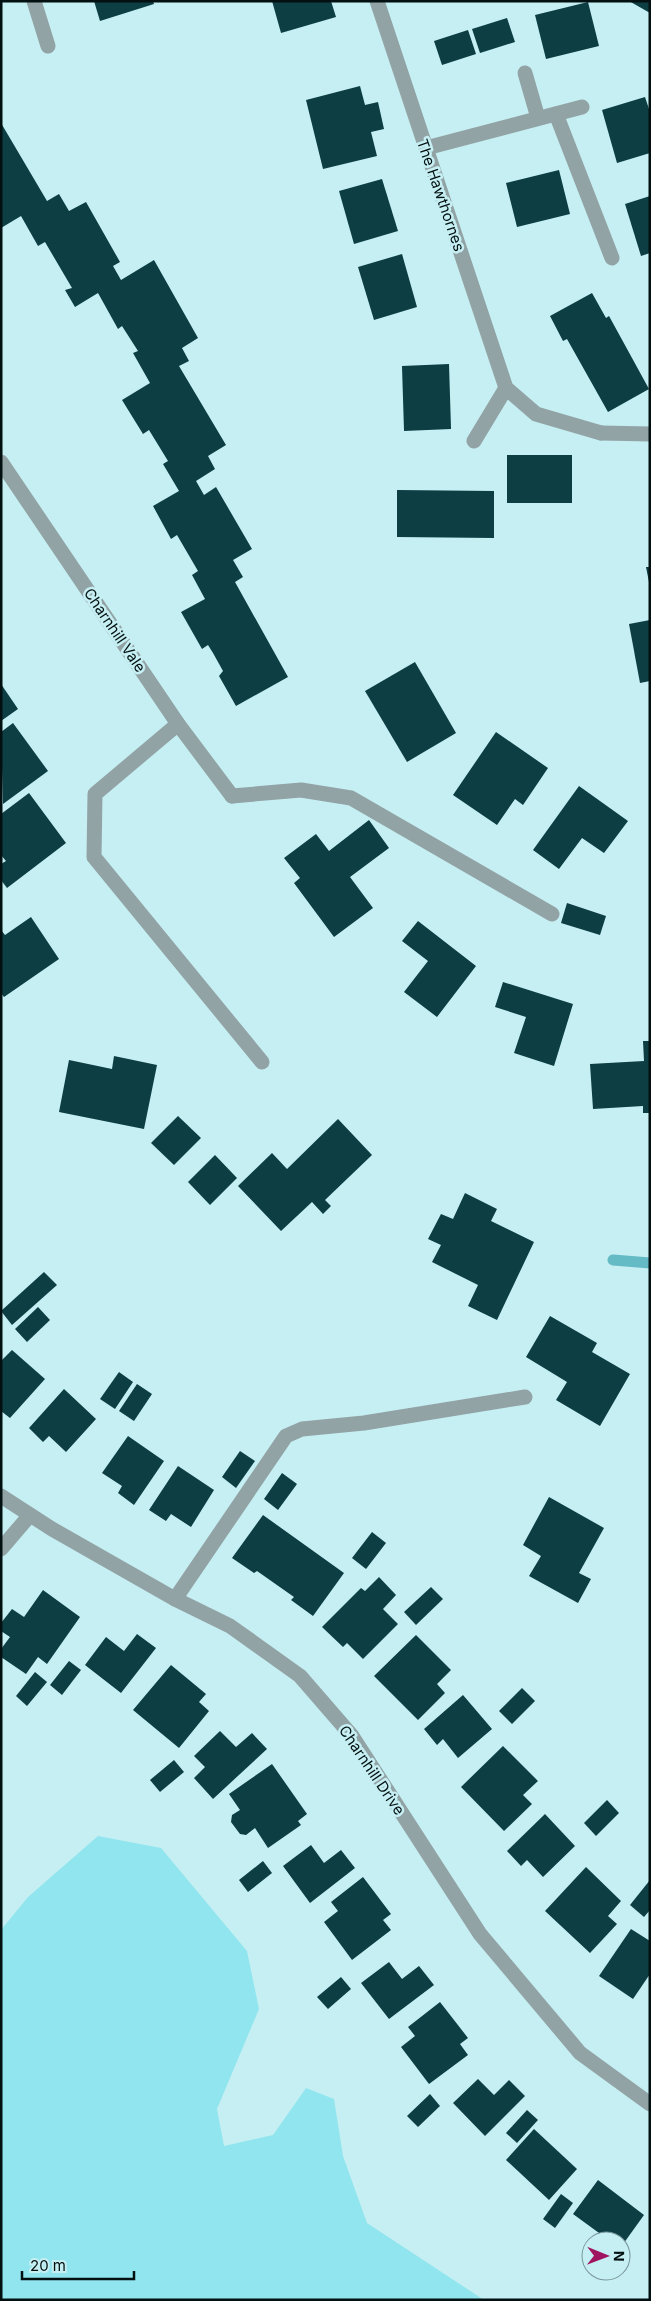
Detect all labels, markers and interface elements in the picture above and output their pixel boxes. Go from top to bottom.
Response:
street label: The Hawthornes [413,136,469,254]
street label: Charnhill Vale [80,584,150,676]
street label: Charnhill Drive [335,1721,409,1819]
north arrow [581,2231,631,2281]
scale bar [22,2248,135,2280]
text: N [611,2251,628,2262]
text: 20 m [30,2256,66,2275]

